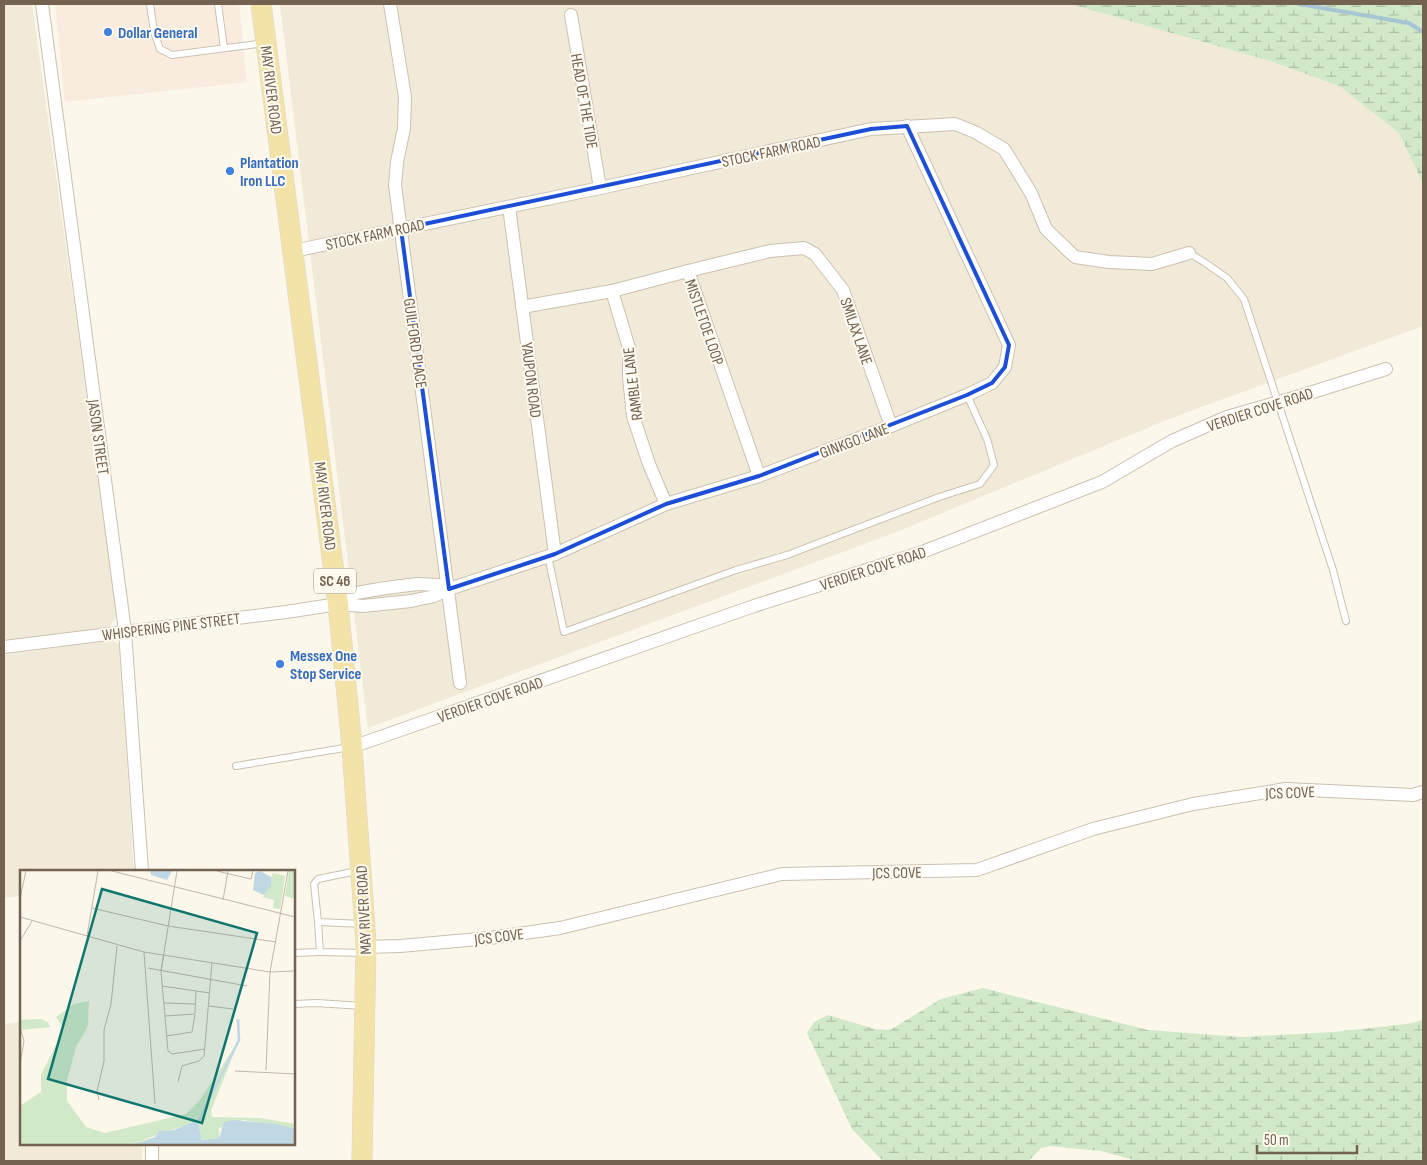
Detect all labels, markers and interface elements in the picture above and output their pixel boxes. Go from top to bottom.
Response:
place label: Dollar General [118,24,197,43]
marker: Dollar General [102,26,114,38]
street label: MAY RIVER ROAD [256,45,285,136]
street label: HEAD OF THE TIDE [566,52,601,150]
street label: STOCK FARM ROAD [720,133,823,172]
place label: Plantation Iron LLC [240,154,299,191]
marker: Plantation Iron LLC [224,165,236,177]
street label: STOCK FARM ROAD [324,216,427,255]
street label: MISTLETOE LOOP [680,277,727,368]
street label: SMILAX LANE [835,295,876,367]
street label: GUILFORD PLACE [399,297,430,389]
street label: YAUPON ROAD [516,341,545,419]
street label: RAMBLE LANE [620,346,647,421]
street label: VERDIER COVE ROAD [1205,384,1316,437]
street label: JASON STREET [83,397,112,477]
street label: GINKGO LANE [817,420,892,463]
street label: MAY RIVER ROAD [310,461,339,552]
street label: VERDIER COVE ROAD [818,543,929,596]
road number: SC 46 [314,568,356,594]
street label: WHISPERING PINE STREET [101,610,242,645]
place label: Messex One Stop Service [290,647,362,684]
marker: Messex One Stop Service [274,658,286,670]
street label: VERDIER COVE ROAD [435,673,546,727]
street label: JCS COVE [1264,783,1315,804]
street label: JCS COVE [871,864,922,883]
street label: MAY RIVER ROAD [353,865,376,955]
inset map [20,870,295,1145]
street label: JCS COVE [472,925,525,950]
scale bar [1257,1122,1357,1154]
text: 50 m [1264,1131,1289,1150]

